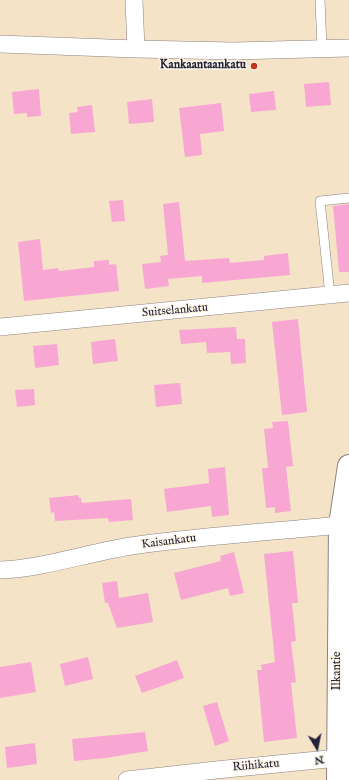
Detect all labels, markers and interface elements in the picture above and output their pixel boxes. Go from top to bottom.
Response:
place label: Kankaantaankatu [160,59,246,73]
marker: Kankaantaankatu [249,61,259,71]
street label: Suitselankatu [141,301,209,321]
street label: Kaisankatu [141,532,197,552]
street label: Ilkantie [331,651,345,691]
north arrow [297,728,337,768]
text: N [313,752,325,768]
street label: Riihikatu [232,757,280,775]

